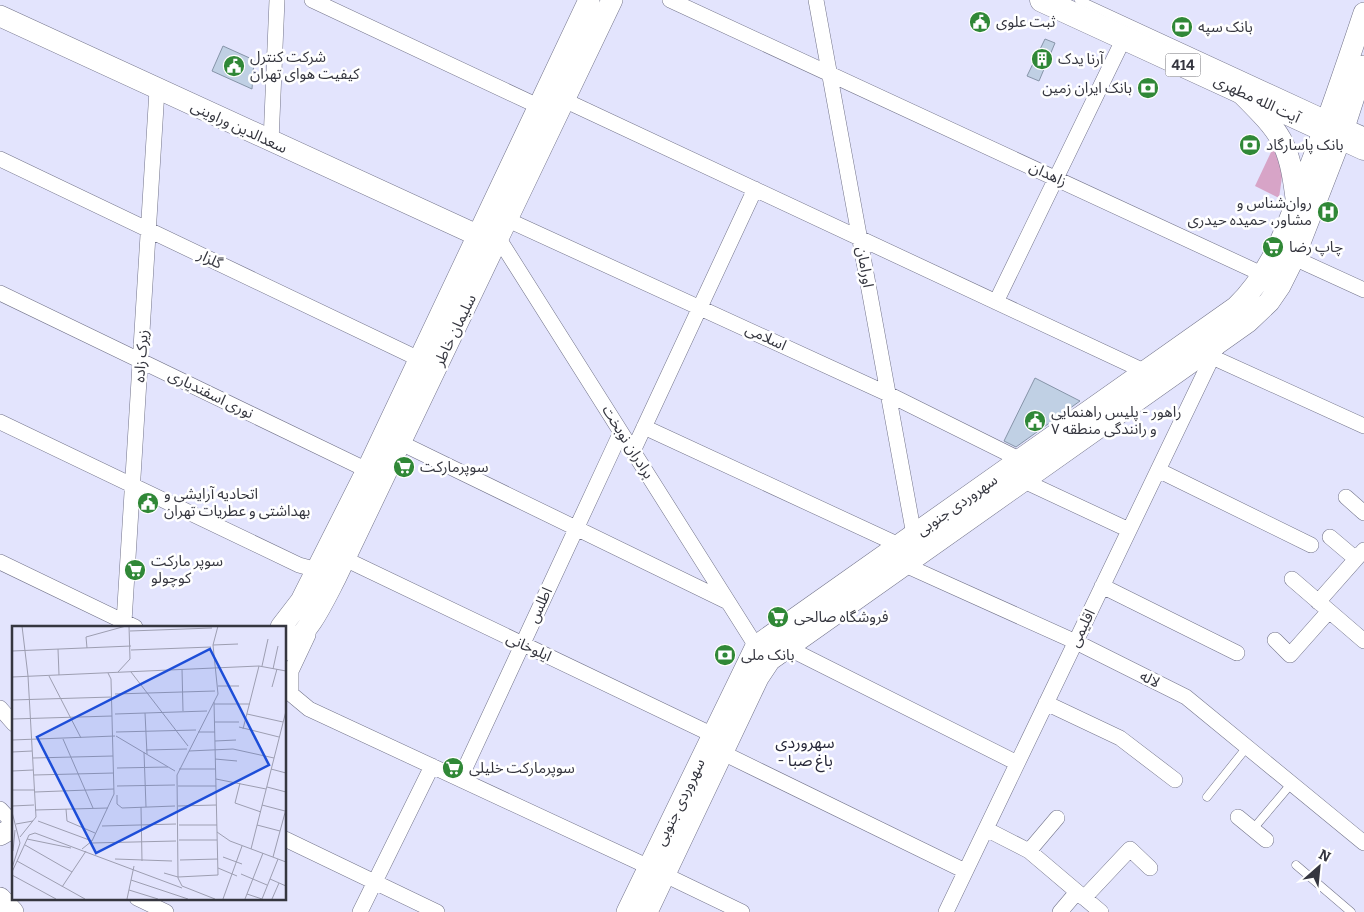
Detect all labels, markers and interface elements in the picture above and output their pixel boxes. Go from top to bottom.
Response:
public building icon: ثبت علوی [968,10,992,34]
place label: ثبت علوی [996,13,1056,31]
bank icon: بانک سپه [1170,15,1194,39]
place label: بانک سپه [1198,18,1253,37]
building icon: آرنا یدک [1030,47,1054,71]
place label: شرکت کنترل کیفیت هوای تهران [250,48,360,83]
place label: آرنا یدک [1058,50,1104,68]
public building icon: شرکت کنترل کیفیت هوای تهران [222,54,246,78]
road number: 414 [1166,54,1200,76]
street label: آیت الله مطهری [1211,71,1304,127]
bank icon: بانک ایران زمین [1136,76,1160,100]
place label: بانک ایران زمین [1042,79,1132,97]
street label: سعدالدین وراوینی [188,97,290,157]
bank icon: بانک پاسارگاد [1238,133,1262,157]
place label: بانک پاسارگاد [1266,136,1344,155]
street label: زاهدان [1026,158,1070,190]
place label: روان‌شناس و مشاور، حمیده حیدری [1187,194,1312,229]
hospital icon: روان‌شناس و مشاور، حمیده حیدری [1316,200,1340,224]
supermarket icon: چاپ رضا [1261,235,1285,259]
place label: چاپ رضا [1289,238,1343,257]
street label: گلزار [194,245,226,273]
street label: اورامان [853,245,877,289]
street label: سلیمان خاطر [429,291,480,370]
street label: اسلامی [743,320,789,354]
street label: زیرک زاده [130,329,152,383]
street label: نوری اسفندیاری [165,366,257,422]
street label: برادران نوبخت [598,402,658,482]
place label: راهور - پلیس راهنمایی و رانندگی منطقه ۷ [1051,403,1181,438]
public building icon: راهور - پلیس راهنمایی و رانندگی منطقه ۷ [1023,409,1047,433]
supermarket icon: سوپرمارکت [392,455,416,479]
place label: سوپرمارکت [420,458,489,477]
street label: سهروردی جنوبی [913,470,1001,540]
place label: اتحادیه آرایشی و بهداشتی و عطریات تهران [164,485,310,520]
public building icon: اتحادیه آرایشی و بهداشتی و عطریات تهران [136,491,160,515]
place label: سوپر مارکت کوچولو [151,552,223,588]
supermarket icon: سوپر مارکت کوچولو [123,558,147,582]
street label: اطلس [524,584,556,626]
supermarket icon: فروشگاه صالحی [766,605,790,629]
street label: اقلیمی [1065,606,1099,650]
place label: فروشگاه صالحی [794,608,889,626]
inset map [12,626,286,900]
street label: ایلوخانی [503,629,555,665]
bank icon: بانک ملی [713,643,737,667]
place label: بانک ملی [741,646,794,664]
street label: لاله [1137,666,1163,692]
district label: سهروردی - باغ صبا [775,733,835,773]
street label: سهروردی جنوبی [651,755,709,849]
supermarket icon: سوپرمارکت خلیلی [441,756,465,780]
place label: سوپرمارکت خلیلی [469,759,575,778]
north arrow [1294,842,1344,892]
text: N [1316,846,1334,866]

